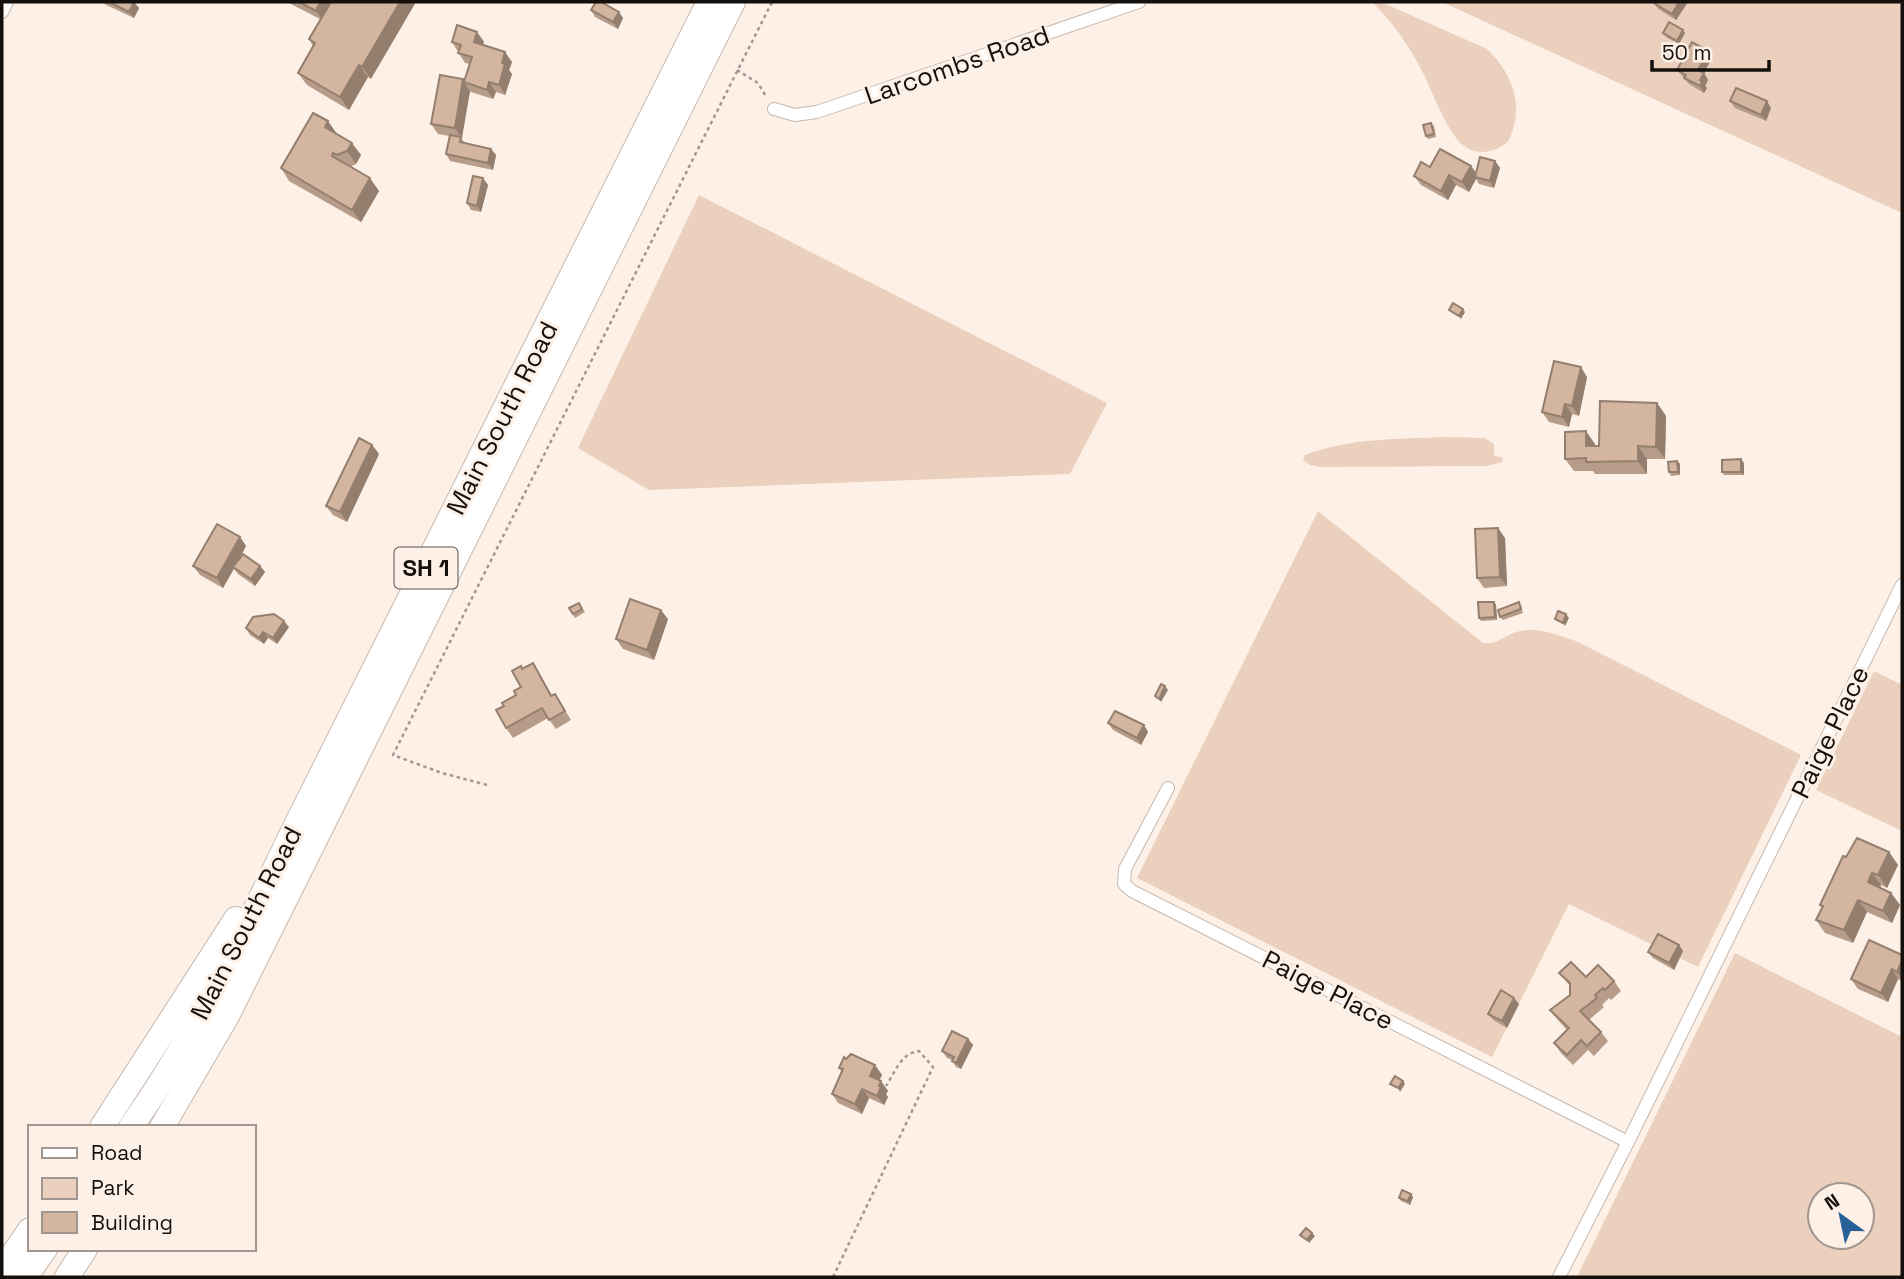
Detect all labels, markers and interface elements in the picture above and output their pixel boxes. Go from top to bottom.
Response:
street label: Larcombs Road [860,17,1054,113]
scale bar [1652,28,1769,72]
text: 50 m [1662,39,1712,66]
street label: Main South Road [439,316,565,520]
road number: SH 1 [394,548,458,588]
street label: Paige Place [1783,660,1877,804]
street label: Main South Road [183,821,309,1025]
street label: Paige Place [1257,942,1399,1038]
legend [28,1125,256,1251]
text: Road [91,1139,143,1166]
text: Park [91,1174,135,1201]
north arrow [1806,1181,1876,1251]
text: N [1820,1188,1844,1216]
text: Building [91,1209,173,1236]

